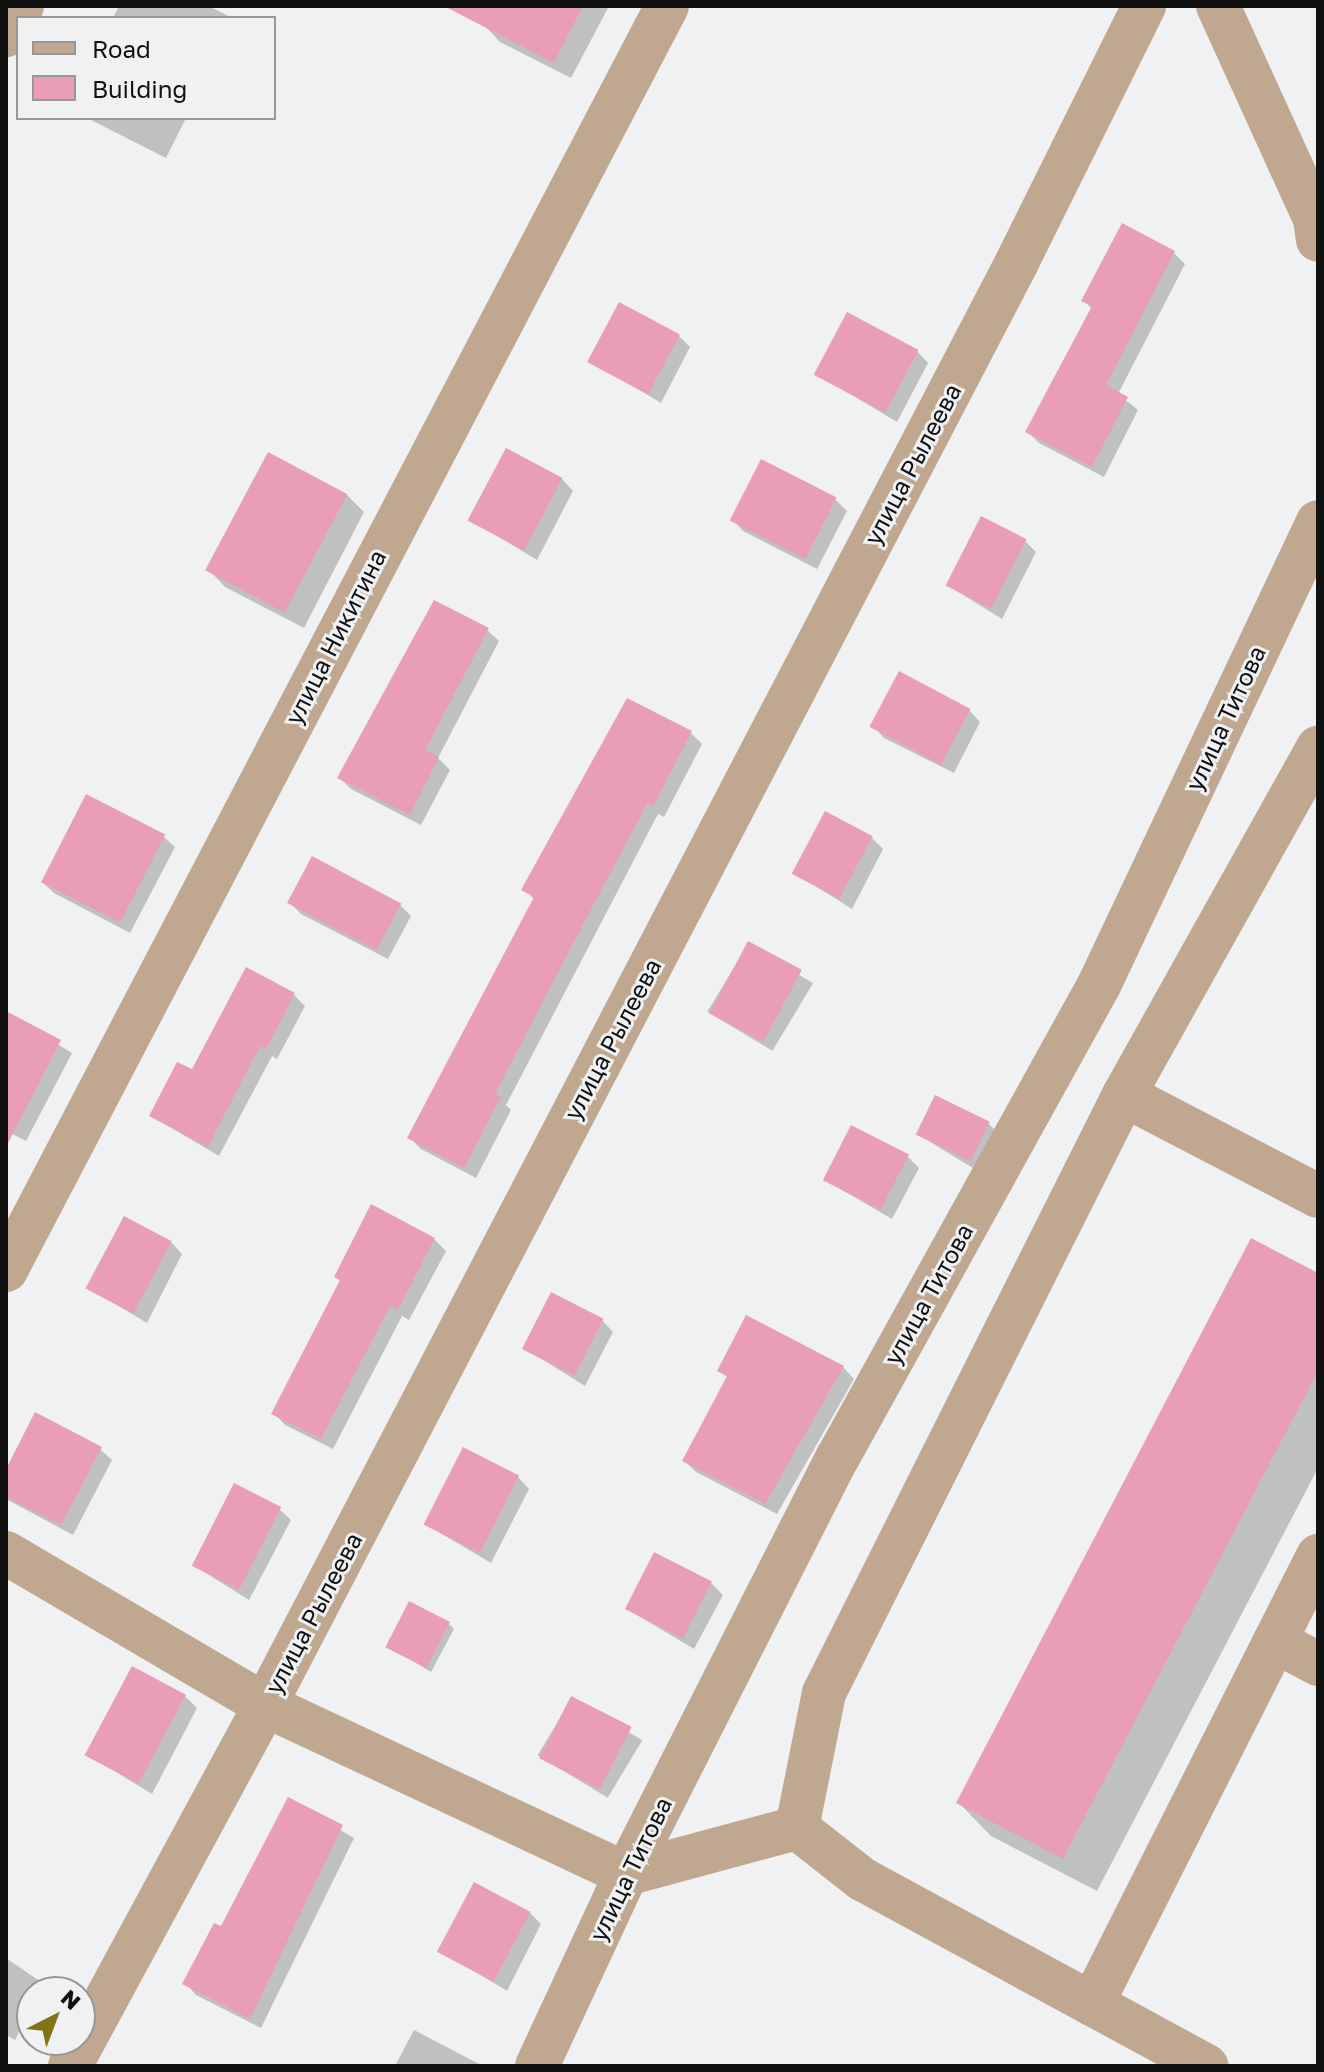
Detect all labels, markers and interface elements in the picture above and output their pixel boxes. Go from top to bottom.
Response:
legend [16,16,276,120]
text: Road [92,34,151,63]
text: Building [92,74,187,103]
street label: улица Рылеева [857,378,967,550]
street label: улица Никитина [279,545,391,729]
street label: улица Титова [1179,641,1271,795]
street label: улица Рылеева [557,953,667,1125]
street label: улица Титова [877,1218,979,1370]
street label: улица Рылеева [258,1527,368,1699]
street label: улица Титова [583,1792,677,1946]
north arrow [16,1976,96,2056]
text: N [56,1984,86,2015]

